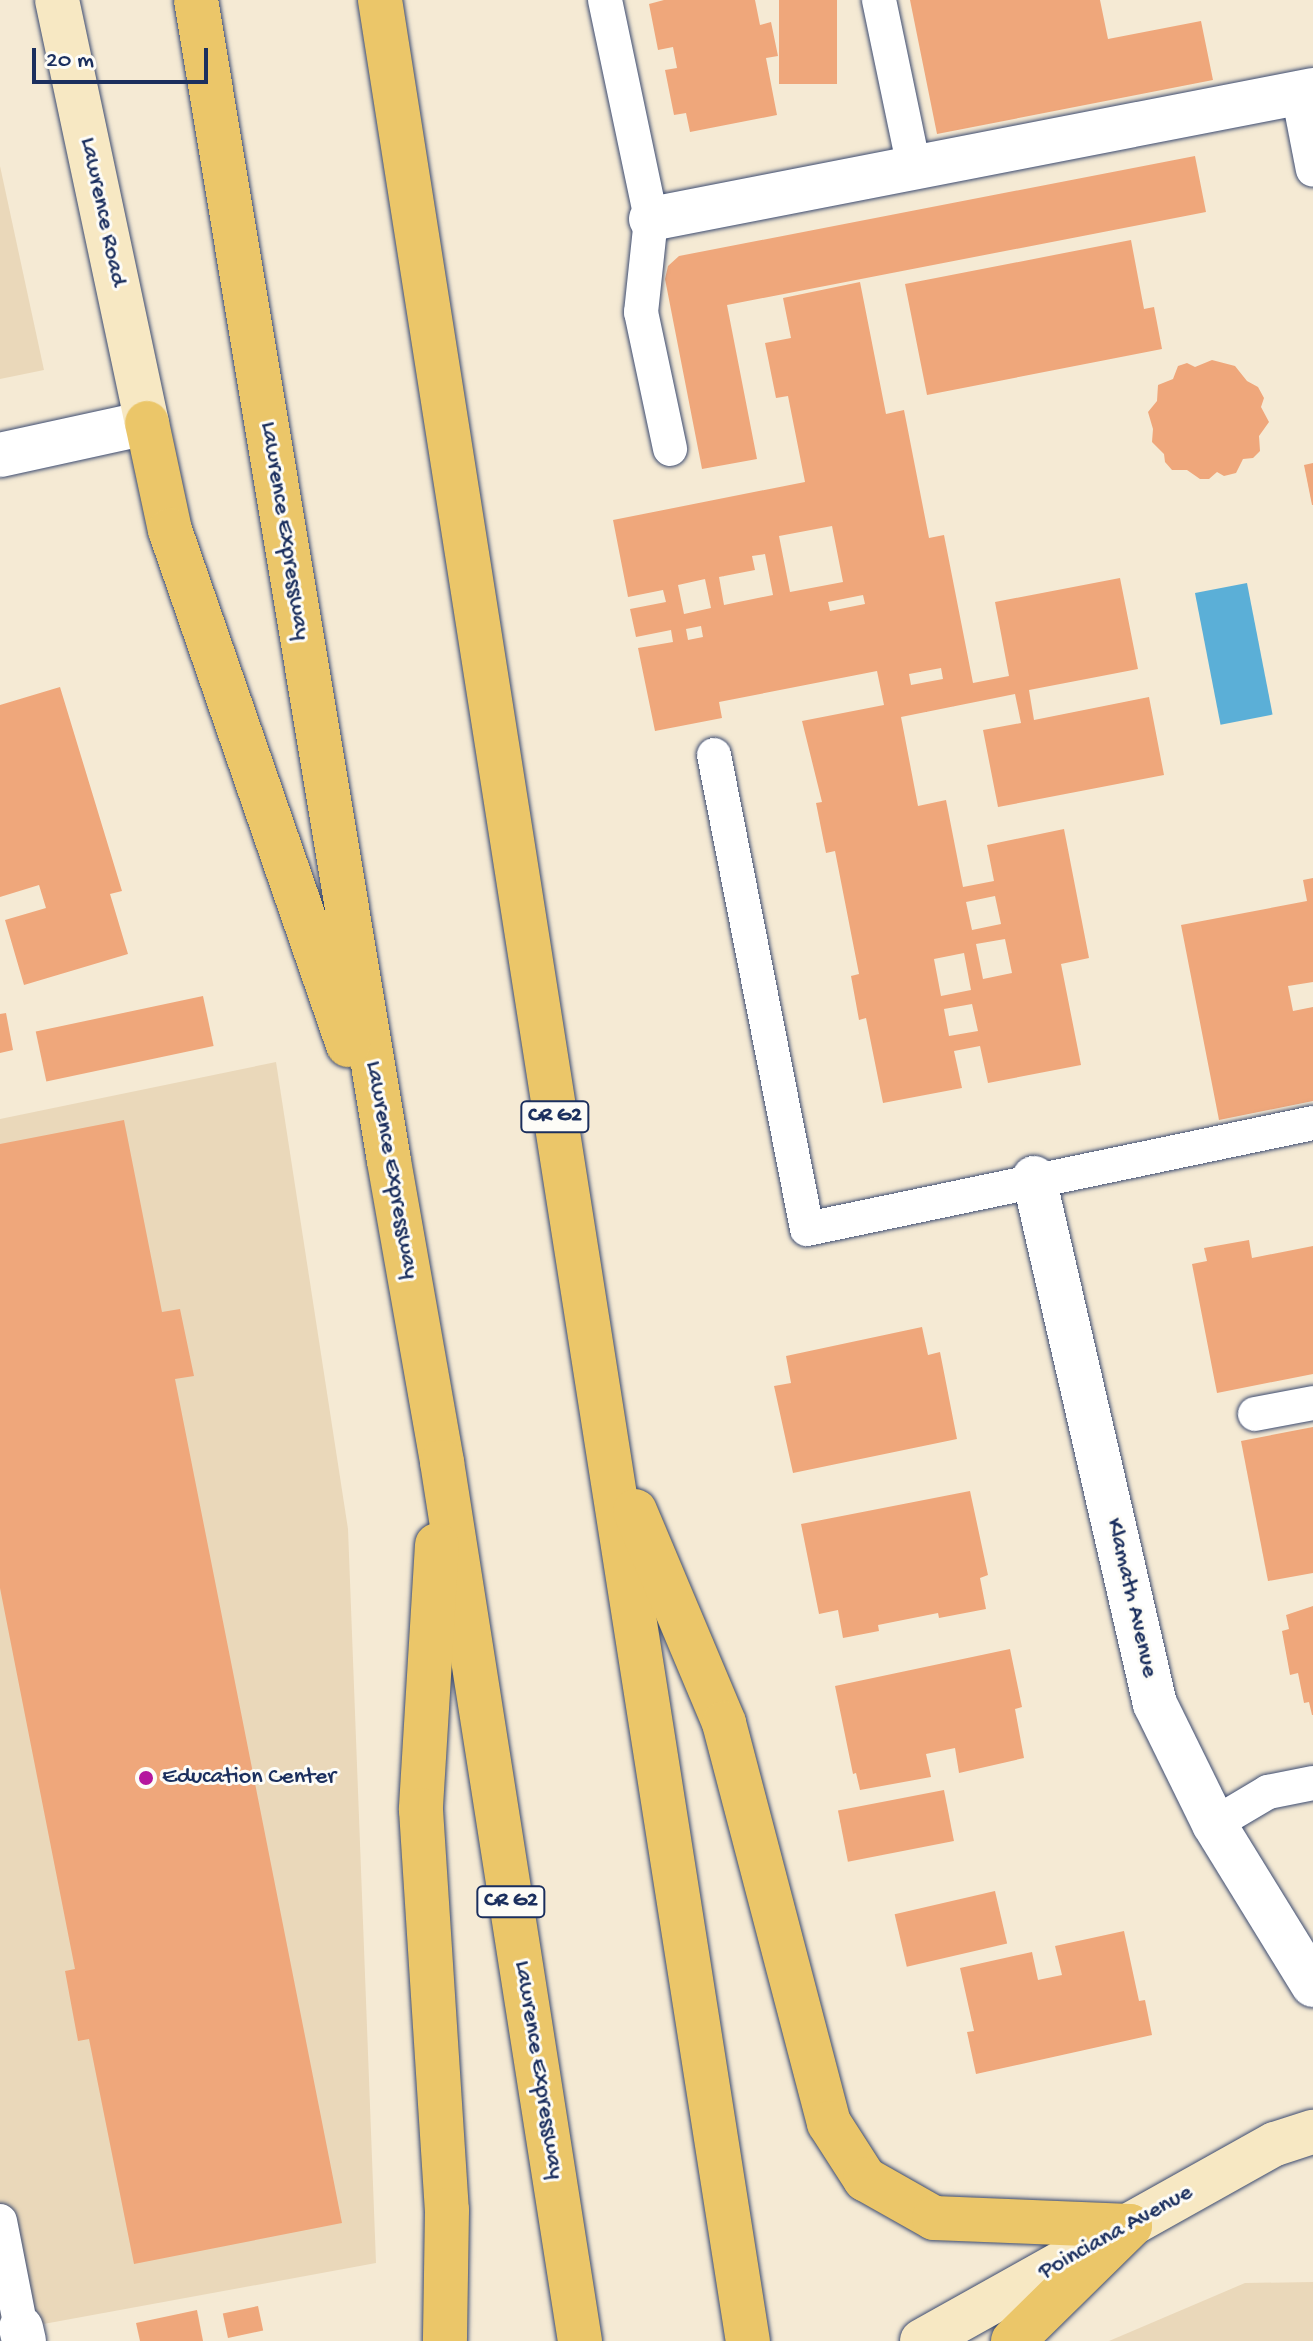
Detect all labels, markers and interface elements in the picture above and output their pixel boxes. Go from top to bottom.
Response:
scale bar [36,32,212,82]
text: 20 m [46,47,94,76]
street label: Lawrence Road [72,135,132,289]
street label: Lawrence Expressway [252,420,316,642]
street label: Lawrence Expressway [358,1059,424,1281]
road number: CR G2 [519,1099,591,1135]
street label: Klamath Avenue [1099,1515,1163,1681]
place label: Education Center [162,1764,336,1792]
marker: Education Center [137,1769,155,1787]
road number: CR G2 [475,1884,547,1920]
street label: Lawrence Expressway [506,1959,570,2181]
street label: Poinciana Avenue [1034,2179,1198,2287]

